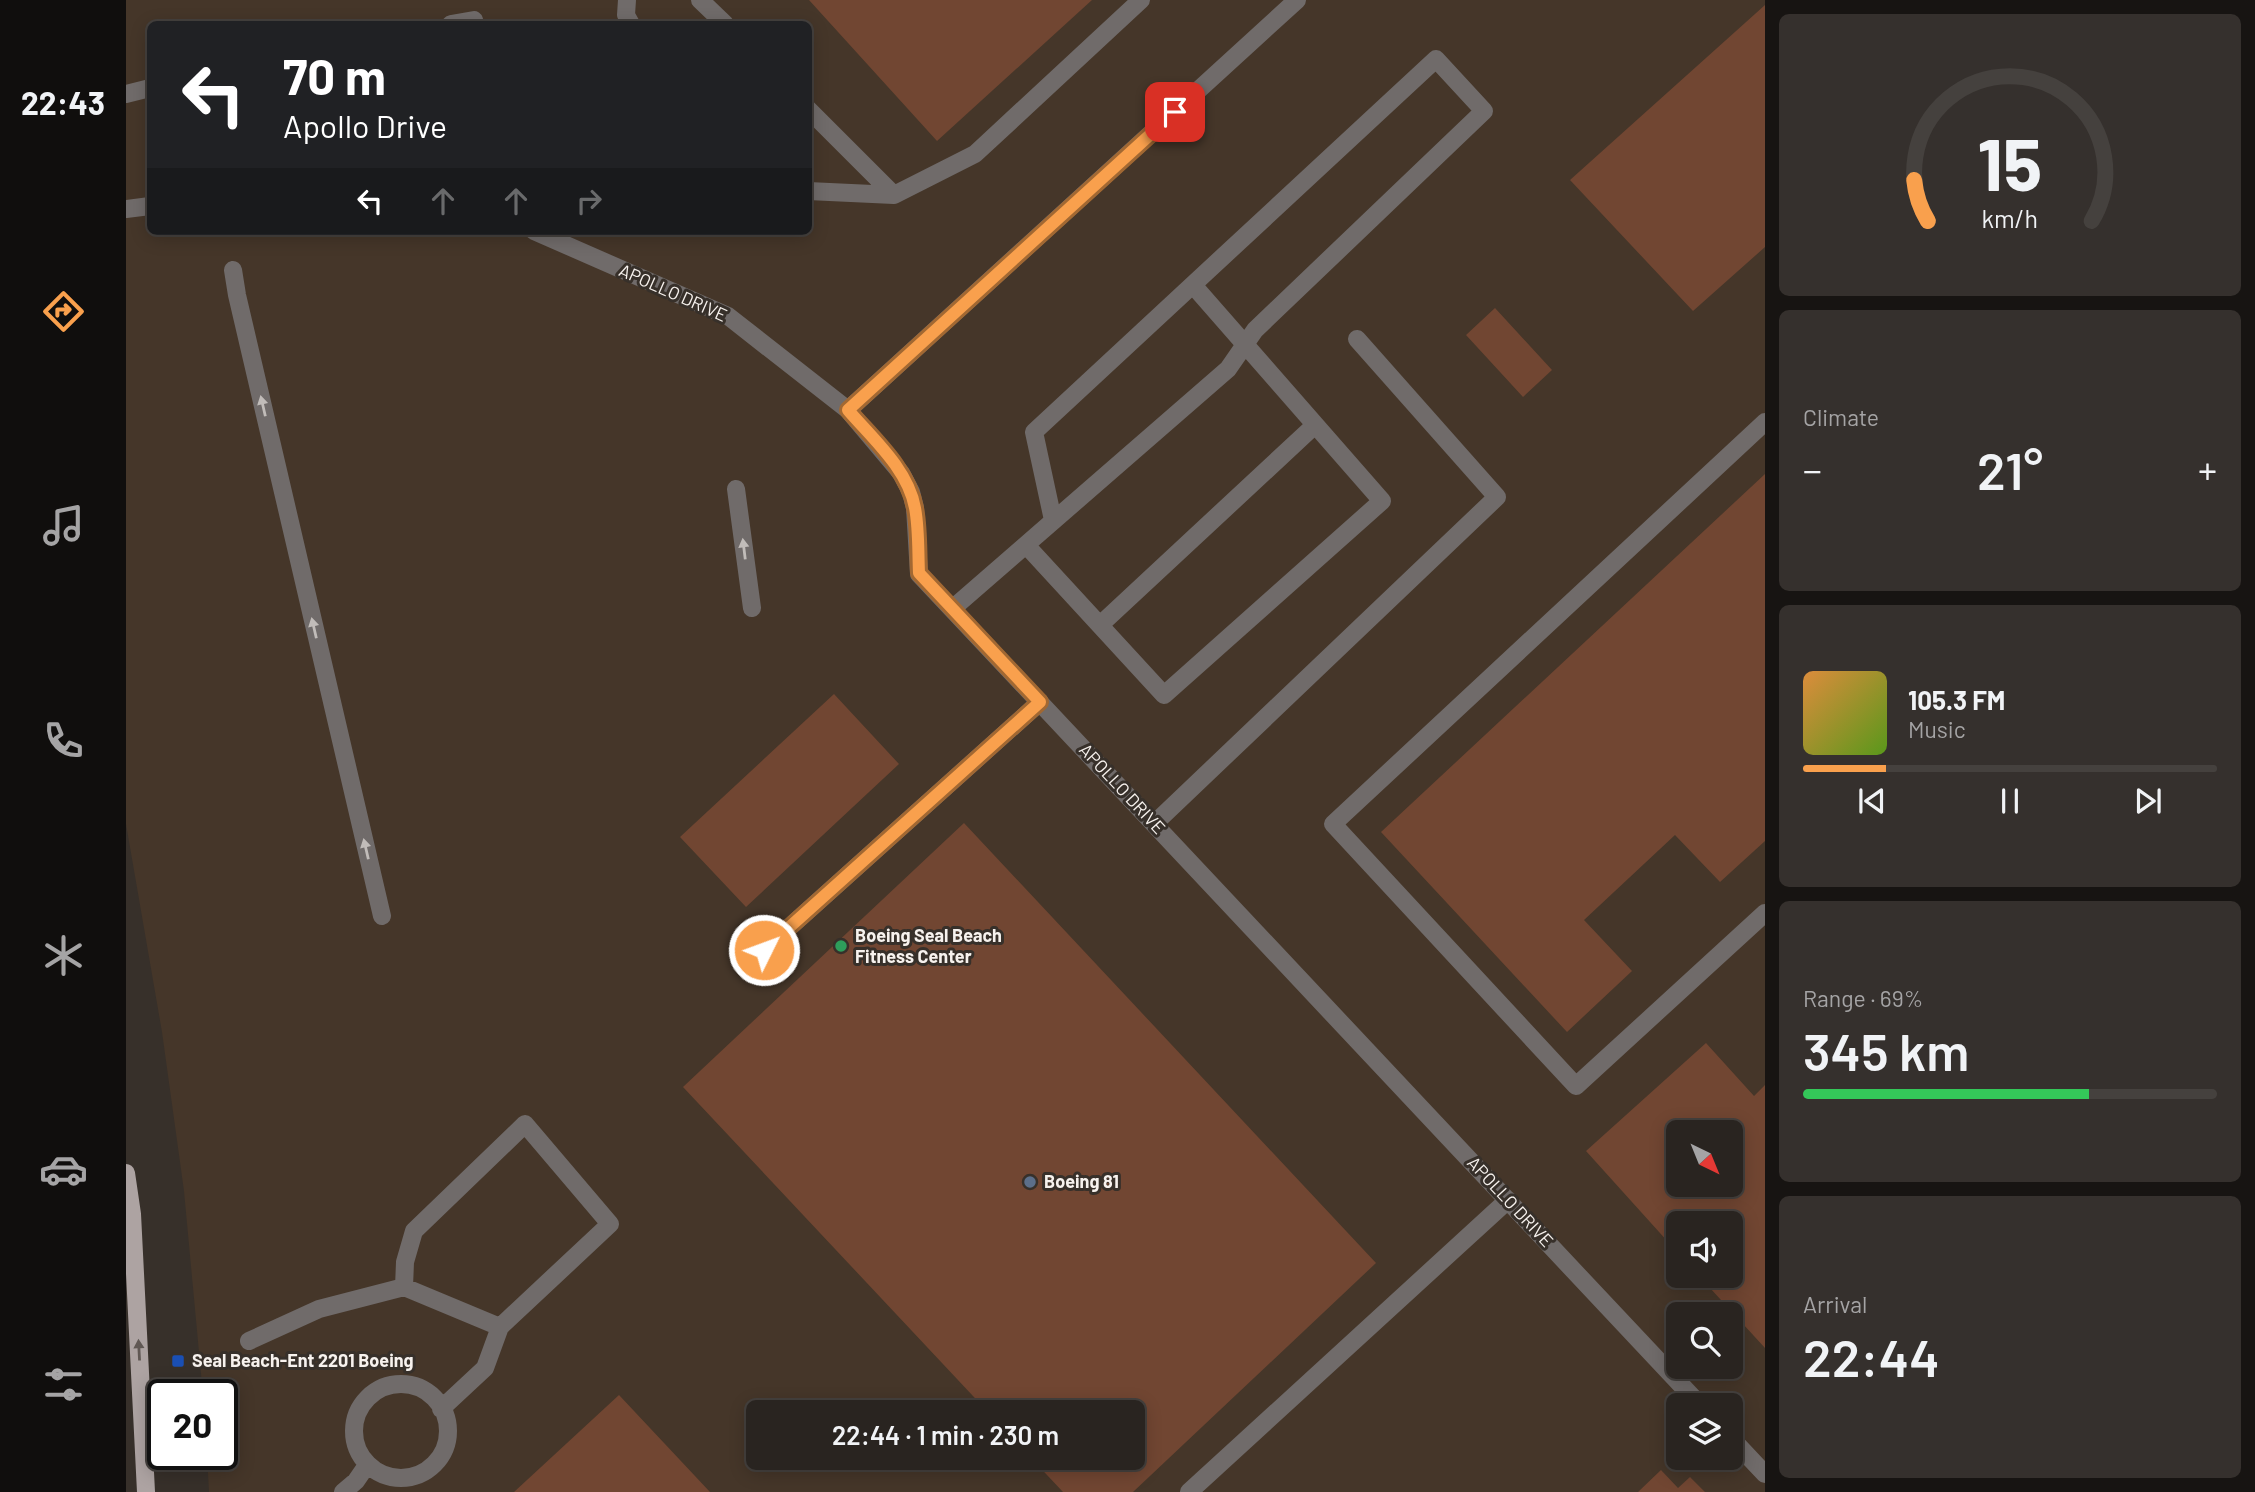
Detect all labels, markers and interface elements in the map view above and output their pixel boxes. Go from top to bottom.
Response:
text: 70 m [283,46,386,105]
icon: left [168,49,259,140]
pin [1145,82,1205,142]
text: 22:43 [21,83,105,121]
icon: arrive [1156,93,1194,131]
text: Apollo Drive [283,106,447,144]
text: 15 [1977,118,2043,206]
icon: left [351,182,389,220]
icon: ahead [424,182,462,220]
icon: ahead [497,182,535,220]
icon: right [570,182,608,220]
text: km/h [1982,203,2038,233]
street label: APOLLO DRIVE [616,258,731,326]
icon: directions [39,287,88,336]
one-way arrow [257,395,268,417]
text: Climate [1803,403,1879,431]
text: 21° [1977,438,2043,500]
text: − [1803,446,1822,492]
text: + [2198,446,2217,492]
icon: music [39,501,88,550]
one-way arrow [739,538,750,560]
one-way arrow [309,617,320,639]
text: 105.3 FM [1908,684,2005,715]
text: Music [1908,715,1966,743]
icon: phone [39,716,88,765]
street label: APOLLO DRIVE [1075,738,1170,838]
icon: previous [1853,782,1891,820]
icon: pause [1991,782,2029,820]
icon: next [2129,782,2167,820]
one-way arrow [360,838,371,860]
position arrow [727,913,801,987]
place label: Boeing Seal Beach Fitness Center [855,924,1002,967]
icon: climate [39,931,88,980]
marker: Boeing Seal Beach Fitness Center [833,938,849,954]
text: Range · 69% [1803,984,1923,1012]
text: 345 km [1803,1019,1969,1081]
north arrow [1666,1120,1743,1197]
map controls [1666,1120,1743,1470]
icon: car [39,1145,88,1194]
street label: APOLLO DRIVE [1463,1151,1558,1251]
place label: Boeing 81 [1044,1170,1119,1192]
marker: Boeing 81 [1022,1174,1038,1190]
button: sound [1666,1211,1743,1288]
text: Arrival [1803,1290,1867,1318]
button: search [1666,1302,1743,1379]
text: 22:44 [1803,1325,1940,1387]
one-way arrow [133,1339,144,1361]
place label: Seal Beach-Ent 2201 Boeing [192,1349,414,1371]
marker: Seal Beach-Ent 2201 Boeing [170,1353,186,1369]
icon: filters [39,1360,88,1409]
speed limit sign: 20 [147,1379,238,1470]
button: layers [1666,1393,1743,1470]
text: 22:44 · 1 min · 230 m [832,1419,1059,1450]

